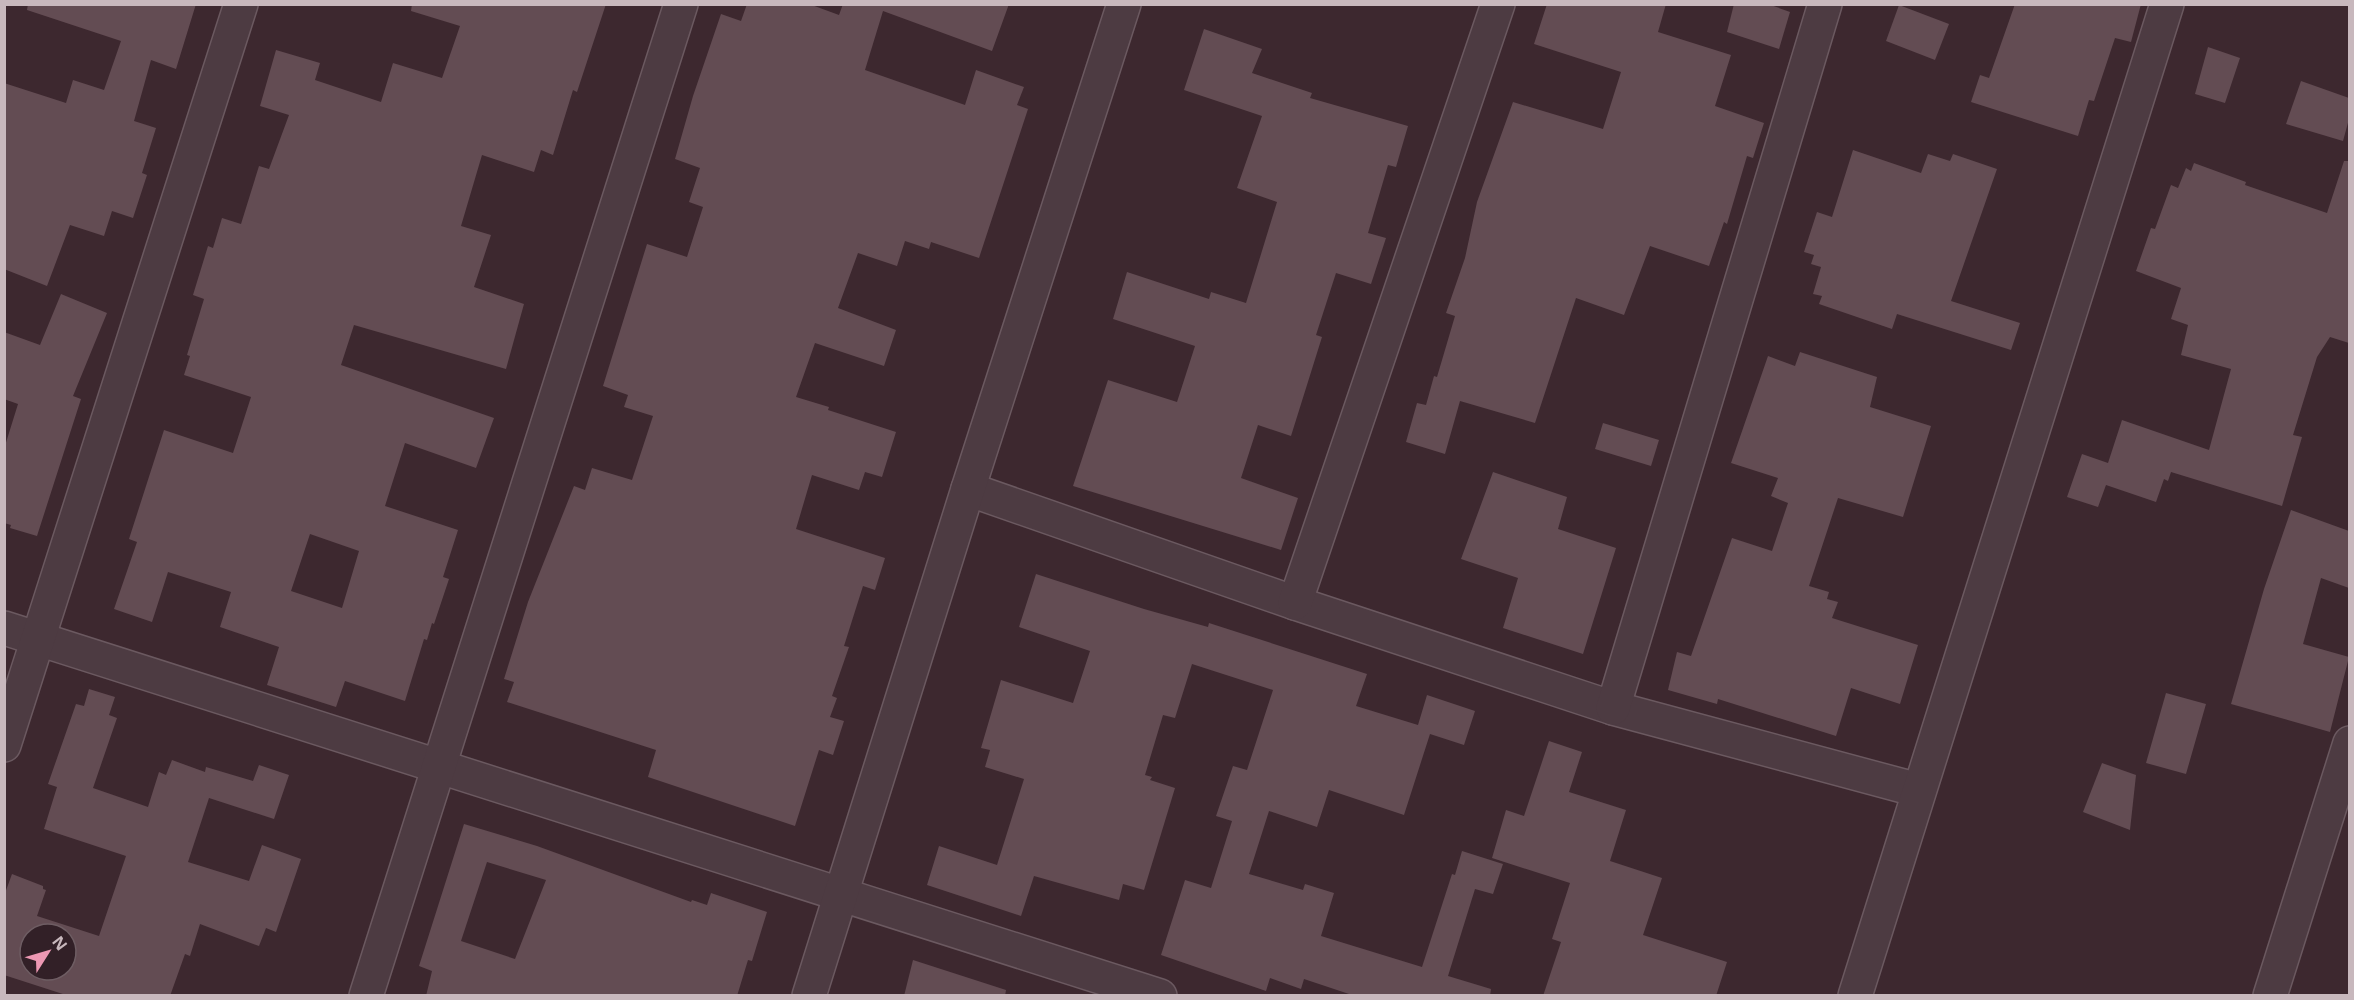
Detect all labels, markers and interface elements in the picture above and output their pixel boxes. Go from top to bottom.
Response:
north arrow [18,922,78,982]
text: N [47,931,73,955]

